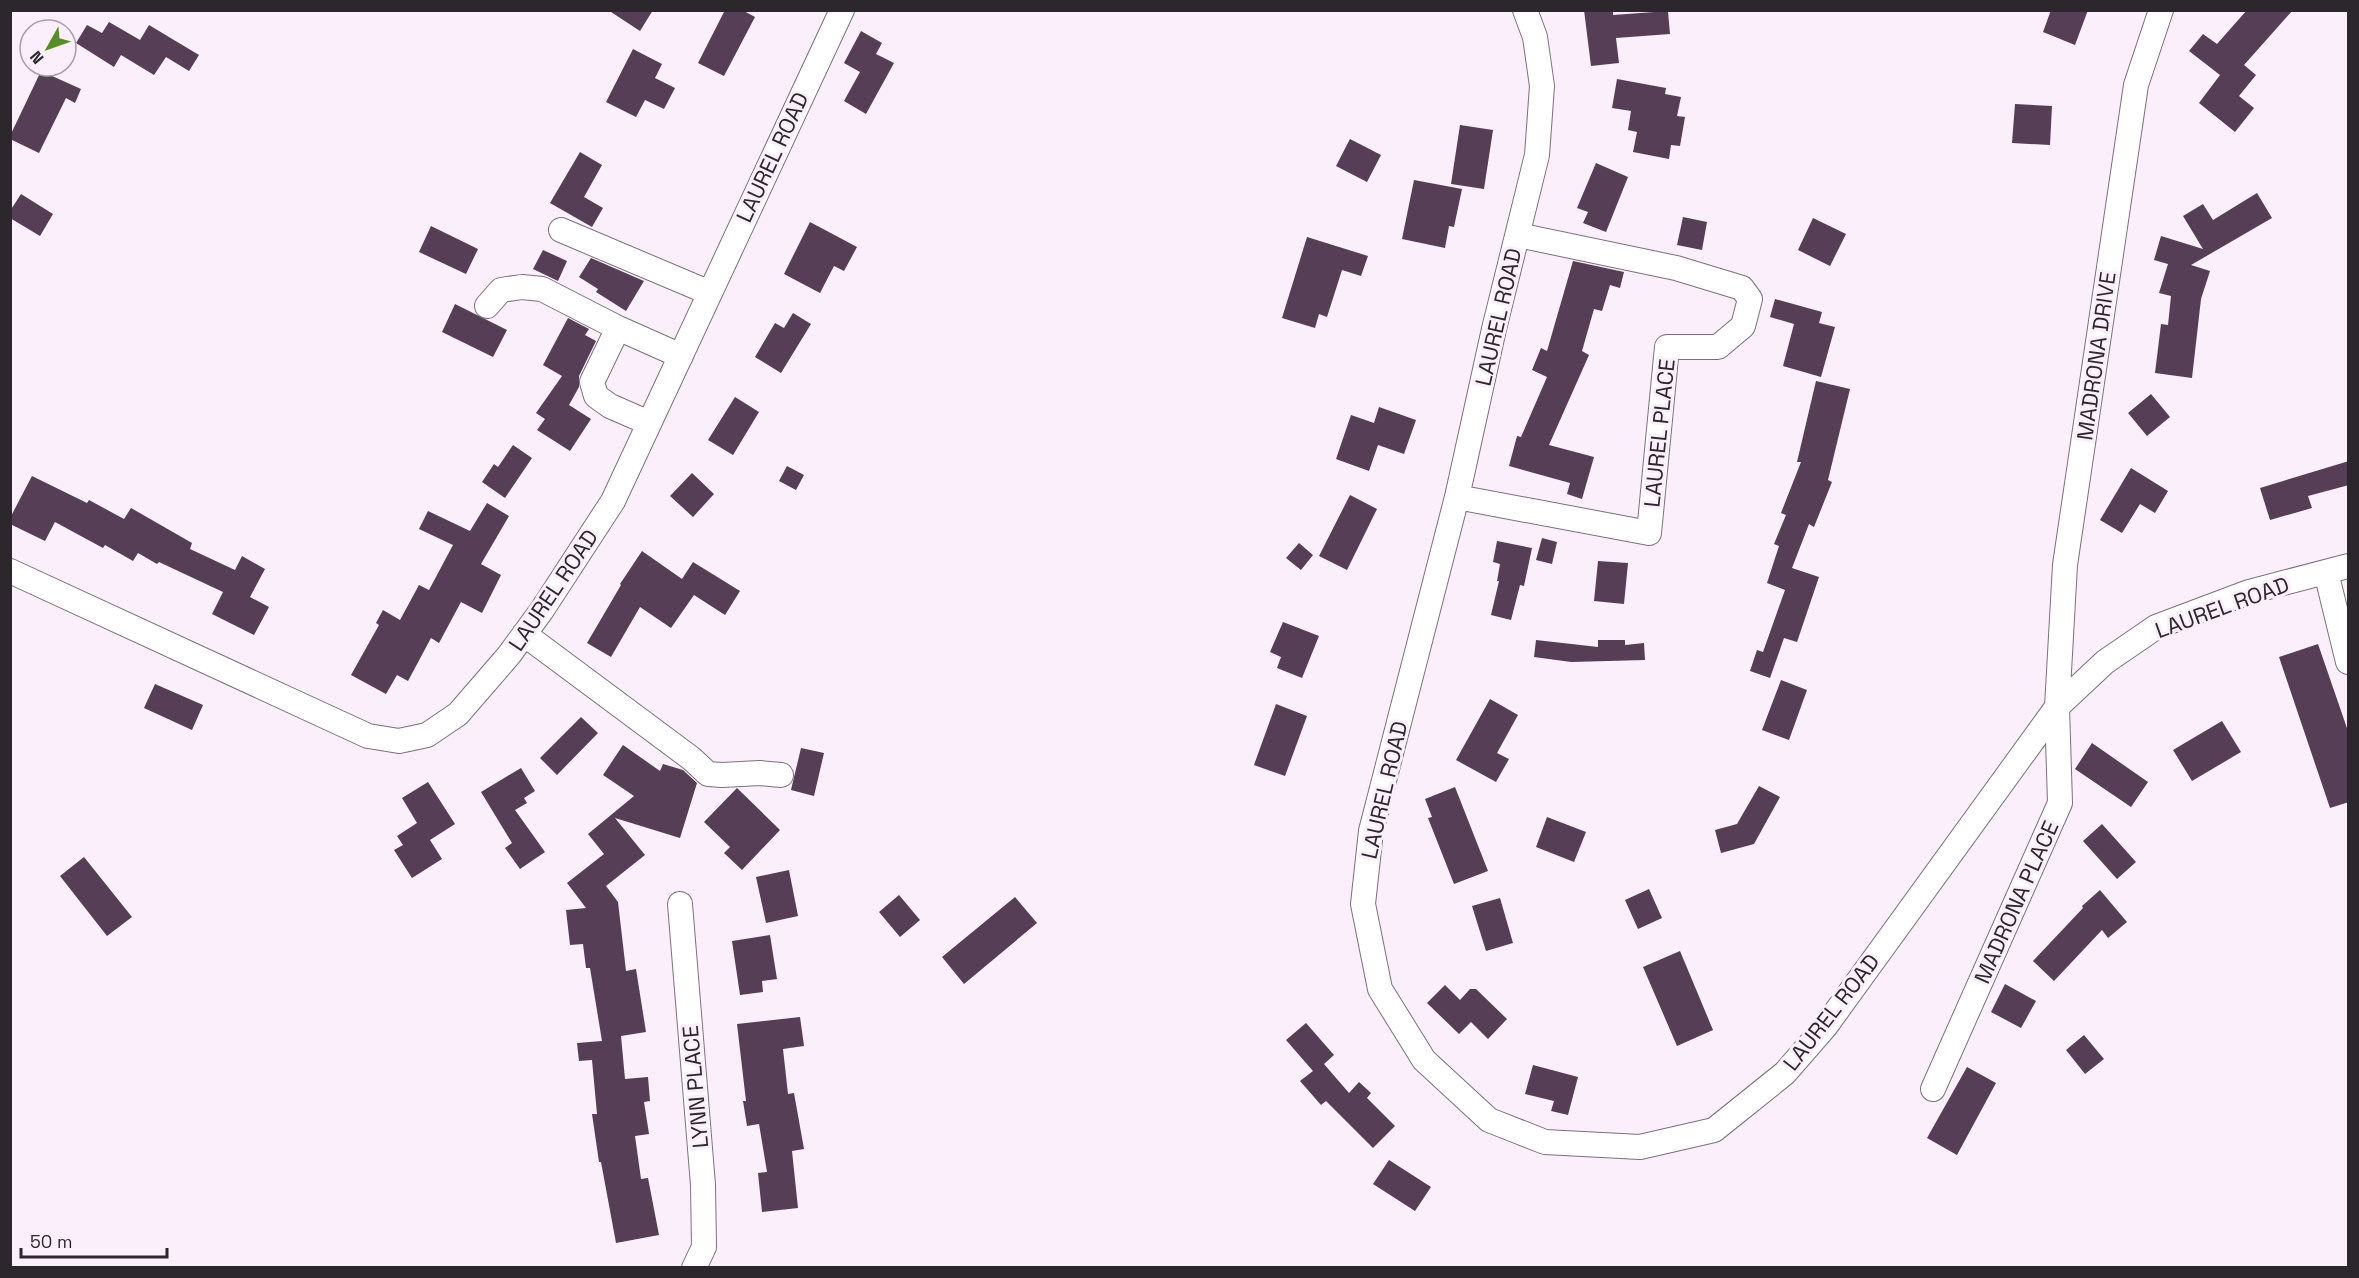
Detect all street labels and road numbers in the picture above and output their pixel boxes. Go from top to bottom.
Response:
street label: LAUREL ROAD [730,87,814,227]
street label: LAUREL ROAD [1469,245,1527,389]
street label: MADRONA DRIVE [2070,270,2122,442]
street label: LAUREL PLACE [1637,357,1681,509]
street label: LAUREL ROAD [502,524,604,656]
street label: LAUREL ROAD [2151,570,2293,644]
street label: LAUREL ROAD [1355,718,1413,862]
street label: MADRONA PLACE [1968,816,2064,988]
street label: LAUREL ROAD [1777,948,1885,1076]
street label: LYNN PLACE [676,1025,714,1149]

